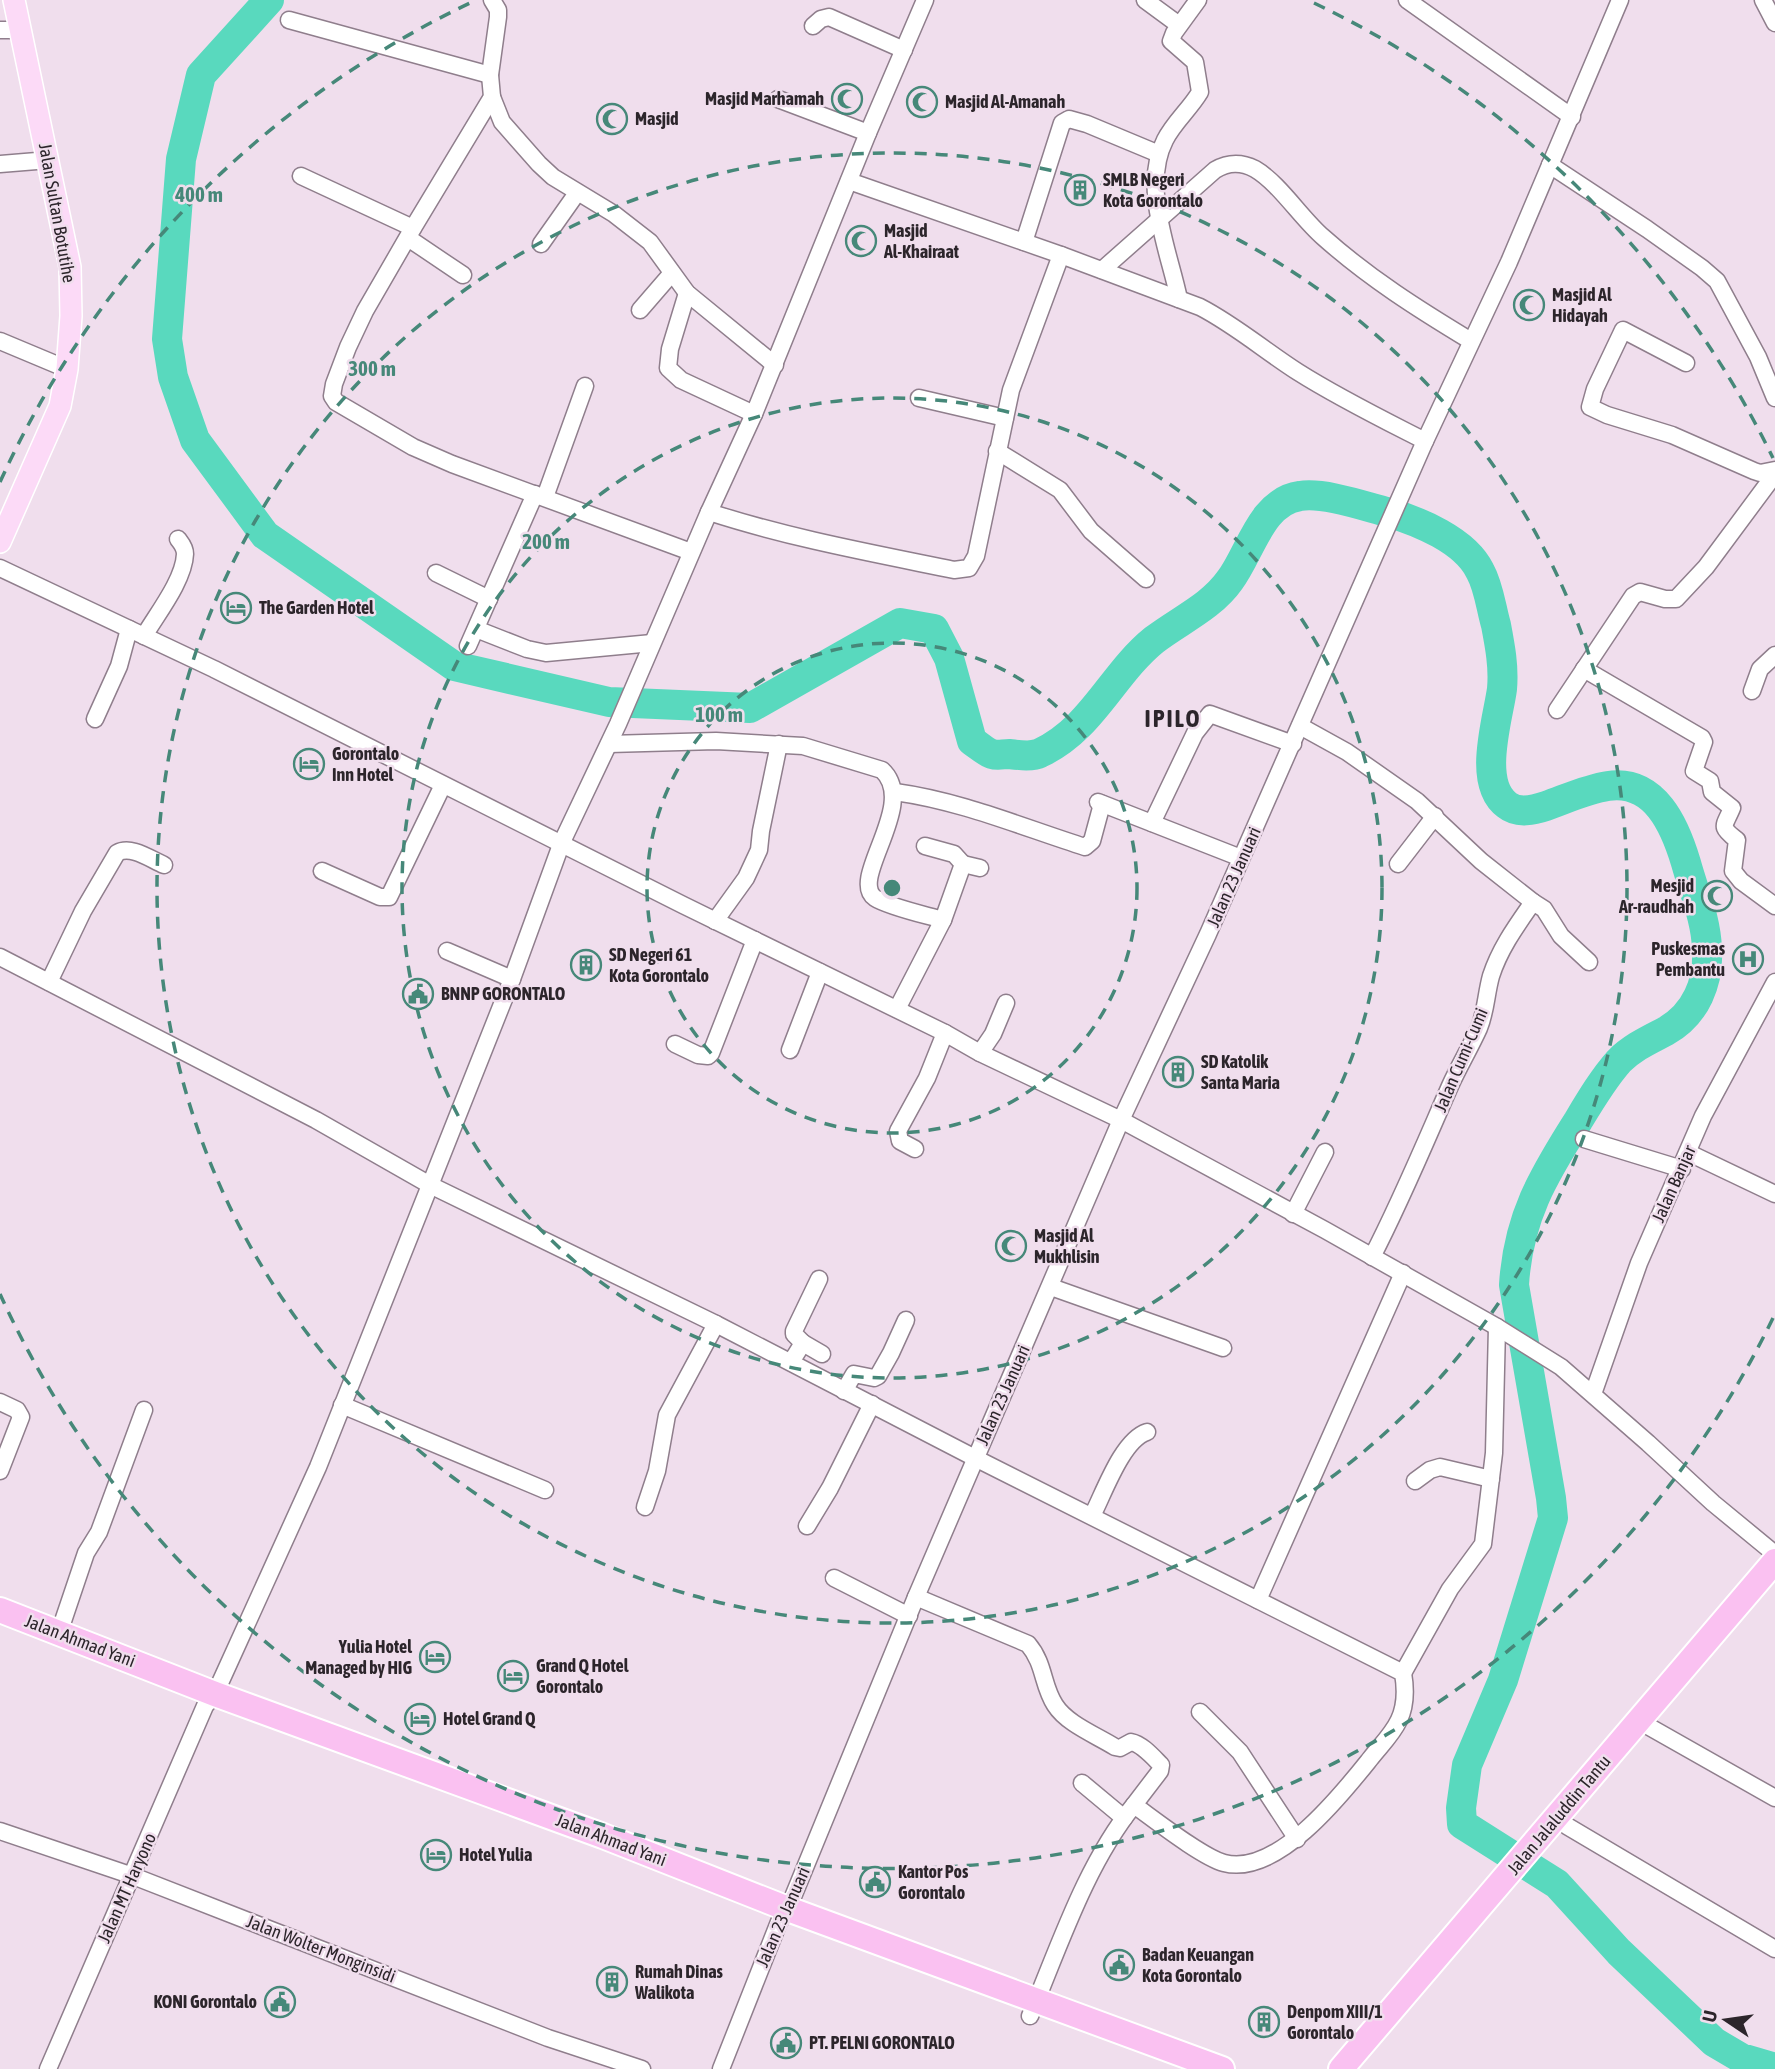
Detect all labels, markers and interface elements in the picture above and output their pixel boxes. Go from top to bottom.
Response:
mosque icon: Masjid Marhamah [830,82,864,116]
mosque icon: Masjid Al-Amanah [905,85,939,119]
place label: Masjid Marhamah [705,88,824,109]
place label: Masjid Al-Amanah [945,91,1065,112]
mosque icon: Masjid [595,102,629,136]
place label: Masjid [635,108,679,129]
street label: Jalan Sultan Botutihe [35,141,80,284]
place label: SMLB Negeri Kota Gorontalo [1103,169,1203,211]
building icon: SMLB Negeri Kota Gorontalo [1063,173,1097,207]
text: 400 m [174,182,223,206]
place label: Masjid Al-Khairaat [883,220,960,262]
mosque icon: Masjid Al-Khairaat [844,224,878,258]
place label: Masjid Al Hidayah [1552,284,1612,326]
mosque icon: Masjid Al Hidayah [1512,288,1546,322]
text: 300 m [348,356,396,380]
text: 200 m [522,529,570,553]
hotel icon: The Garden Hotel [219,591,253,625]
place label: The Garden Hotel [259,597,374,618]
text: 100 m [695,702,743,726]
district label: IPILO [1145,705,1201,732]
place label: Gorontalo Inn Hotel [332,743,399,785]
hotel icon: Gorontalo Inn Hotel [292,747,326,781]
street label: Jalan 23 Januari [1202,824,1265,930]
place label: Mesjid Ar-raudhah [1618,875,1694,917]
centre of rings [880,876,904,900]
mosque icon: Mesjid Ar-raudhah [1700,879,1734,913]
place label: Puskesmas Pembantu [1651,938,1726,980]
hospital icon: Puskesmas Pembantu [1731,942,1765,976]
place label: SD Negeri 61 Kota Gorontalo [609,944,709,986]
building icon: SD Negeri 61 Kota Gorontalo [569,948,603,982]
public building icon: BNNP GORONTALO [401,977,435,1011]
place label: BNNP GORONTALO [441,983,565,1004]
street label: Jalan Cumi-Cumi [1429,1005,1492,1115]
place label: SD Katolik Santa Maria [1201,1051,1280,1093]
building icon: SD Katolik Santa Maria [1161,1055,1195,1089]
street label: Jalan Banjar [1647,1141,1700,1225]
place label: Masjid Al Mukhlisin [1034,1225,1100,1267]
mosque icon: Masjid Al Mukhlisin [994,1229,1028,1263]
street label: Jalan 23 Januari [971,1342,1034,1448]
street label: Jalan Ahmad Yani [22,1610,138,1671]
place label: Yulia Hotel Managed by HIG [305,1636,412,1678]
hotel icon: Yulia Hotel Managed by HIG [418,1640,452,1674]
place label: Grand Q Hotel Gorontalo [536,1655,629,1697]
hotel icon: Grand Q Hotel Gorontalo [496,1659,530,1693]
hotel icon: Hotel Grand Q [403,1702,437,1736]
place label: Hotel Grand Q [443,1708,536,1729]
street label: Jalan Jalaluddin Tantu [1503,1751,1615,1879]
street label: Jalan Ahmad Yani [553,1809,669,1870]
street label: Jalan MT Haryono [93,1830,160,1946]
hotel icon: Hotel Yulia [419,1838,453,1872]
place label: Hotel Yulia [459,1844,532,1865]
place label: Kantor Pos Gorontalo [898,1861,969,1903]
street label: Jalan 23 Januari [751,1864,814,1970]
public building icon: Kantor Pos Gorontalo [858,1865,892,1899]
street label: Jalan Wolter Monginsidi [244,1910,399,1987]
place label: Badan Keuangan Kota Gorontalo [1142,1944,1254,1986]
public building icon: Badan Keuangan Kota Gorontalo [1102,1948,1136,1982]
place label: Rumah Dinas Walikota [634,1961,724,2003]
building icon: Rumah Dinas Walikota [595,1965,629,1999]
public building icon: KONI Gorontalo [263,1985,297,2019]
north arrow [1691,1985,1761,2055]
place label: KONI Gorontalo [153,1991,257,2012]
place label: Denpom XIII/1 Gorontalo [1287,2001,1383,2043]
building icon: Denpom XIII/1 Gorontalo [1247,2005,1281,2039]
text: U [1697,2008,1721,2024]
public building icon: PT. PELNI GORONTALO [769,2026,803,2060]
place label: PT. PELNI GORONTALO [809,2032,955,2053]

